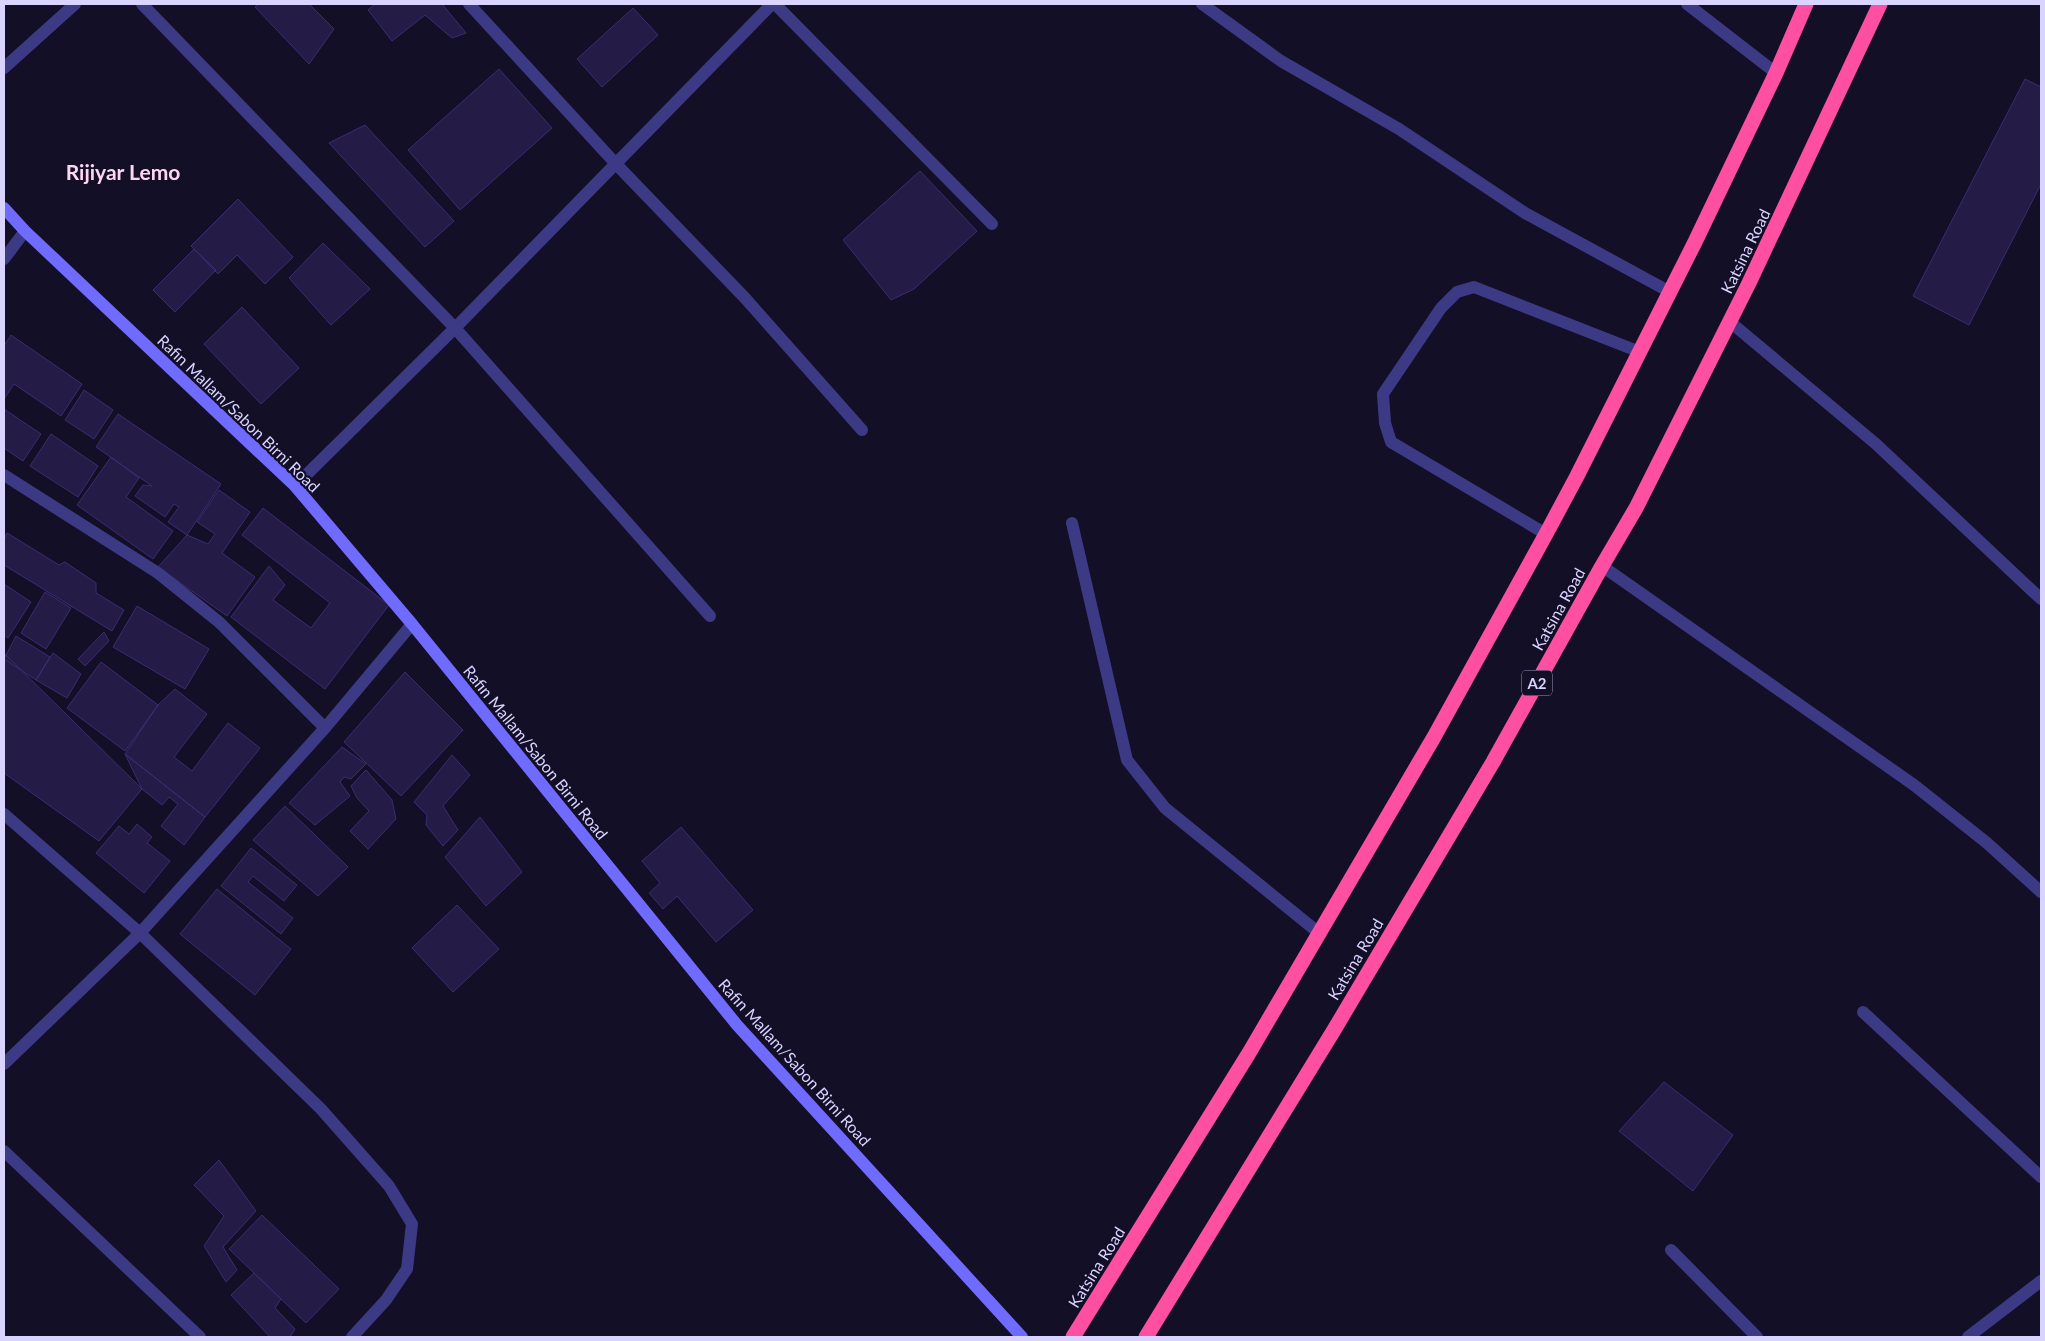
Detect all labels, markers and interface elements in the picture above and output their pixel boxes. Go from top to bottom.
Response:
district label: Rijiyar Lemo [66,159,180,184]
street label: Katsina Road [1716,206,1774,296]
street label: Rafin Mallam/Sabon Birni Road [154,330,324,496]
street label: Katsina Road [1528,564,1588,654]
street label: Rafin Mallam/Sabon Birni Road [460,661,612,843]
road number: A2 [1522,670,1552,696]
street label: Katsina Road [1323,915,1387,1003]
street label: Rafin Mallam/Sabon Birni Road [715,975,875,1149]
street label: Katsina Road [1064,1223,1128,1311]

